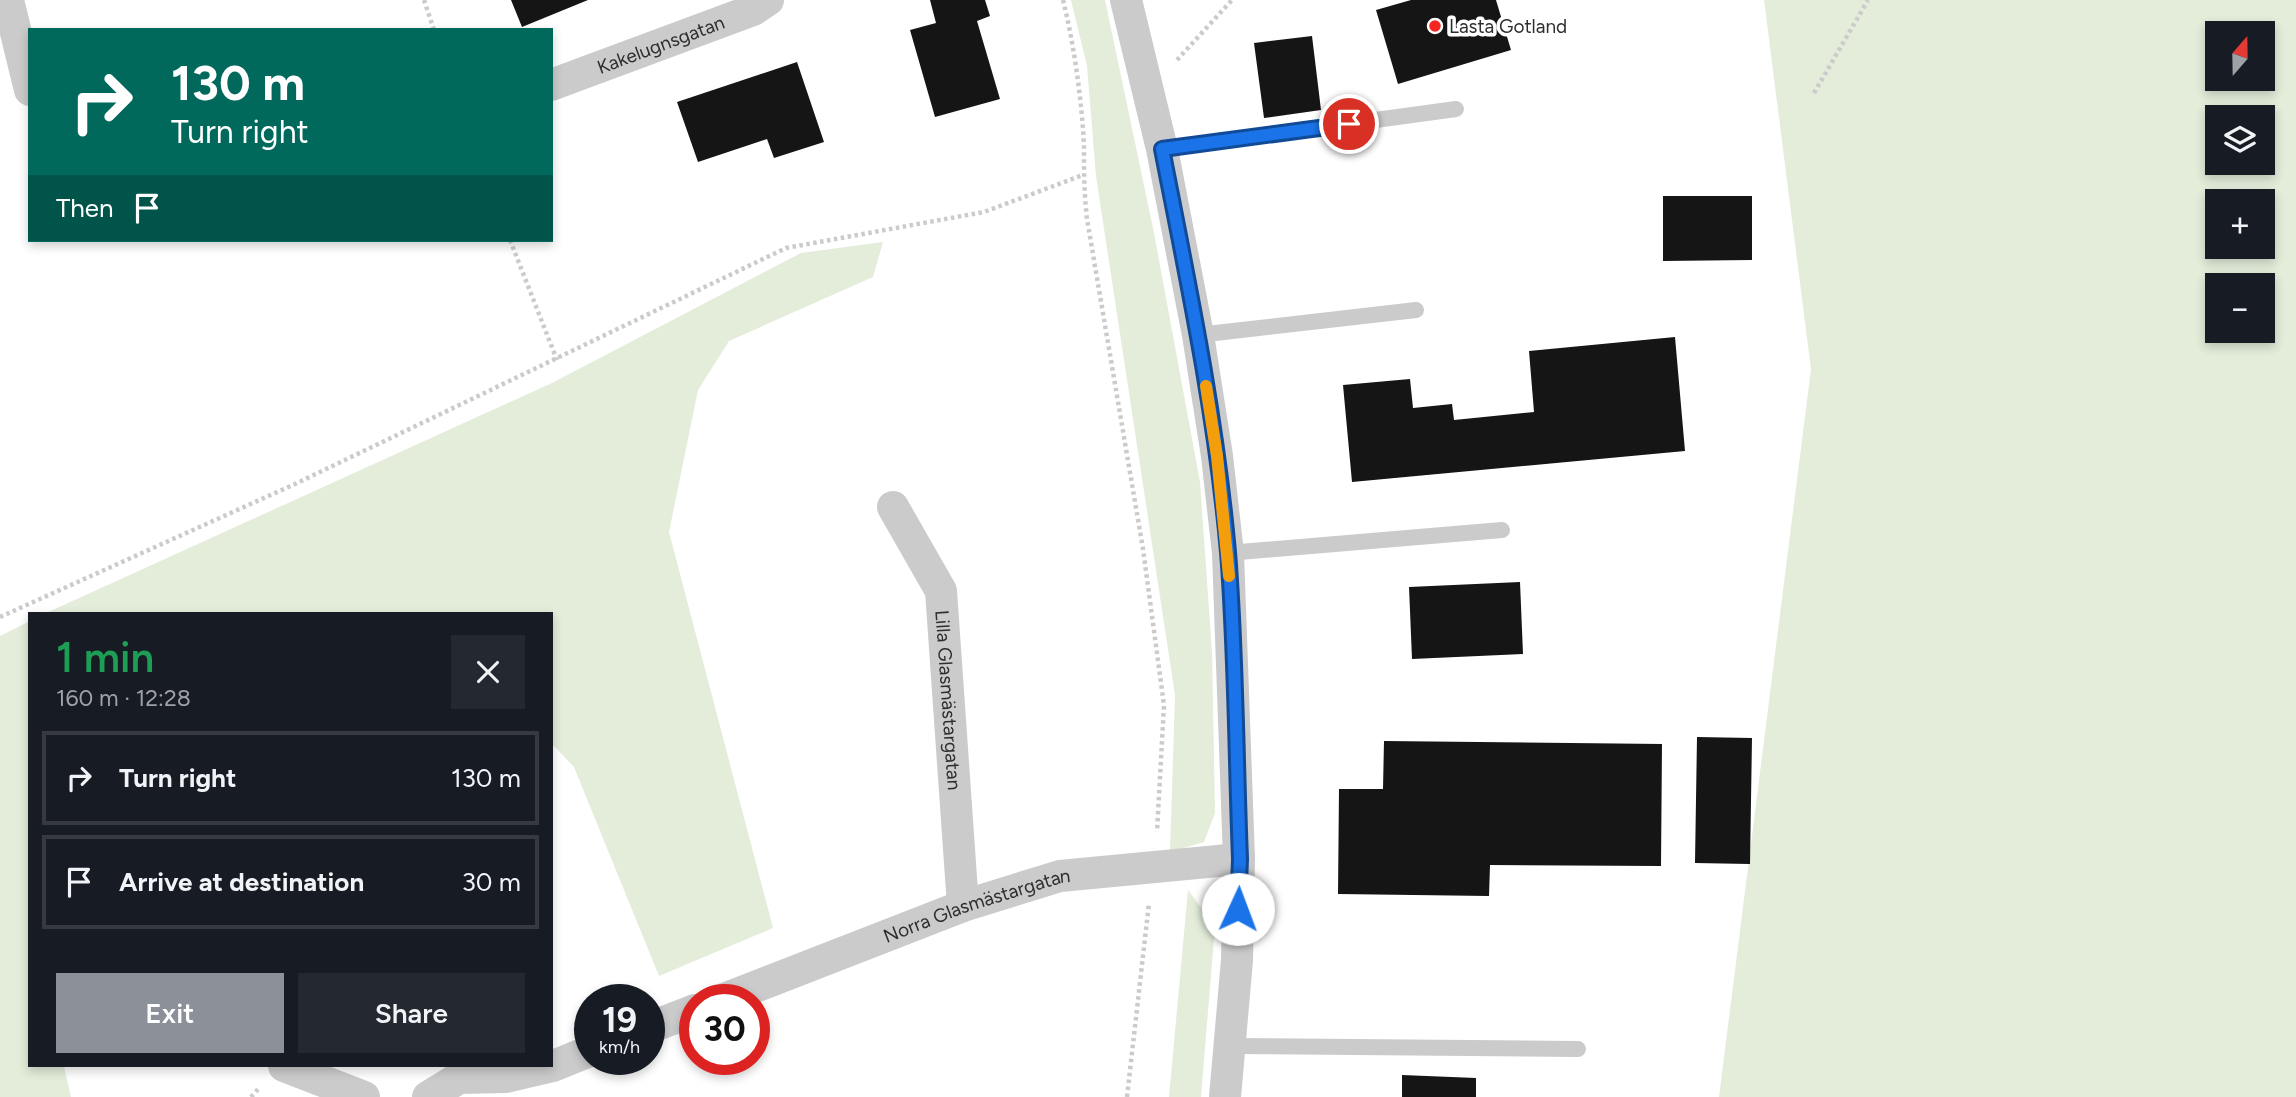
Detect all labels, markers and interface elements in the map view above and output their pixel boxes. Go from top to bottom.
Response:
street label: Kakelugnsgatan [594,10,728,78]
place label: Lasta Gotland [1449,15,1567,38]
marker: Lasta Gotland [1427,18,1443,34]
north arrow [2205,21,2275,91]
map controls [2205,21,2275,343]
text: 130 m [171,53,305,112]
icon: right [56,56,147,147]
pin [1319,94,1379,154]
icon: arrive [1330,105,1368,143]
button: layers [2205,105,2275,175]
text: Turn right [171,113,309,151]
icon: arrive [128,189,166,227]
button: + [2205,189,2275,259]
text: Then [56,192,114,224]
button: − [2205,273,2275,343]
street label: Lilla Glasmästargatan [931,609,966,791]
text: 1 min [56,632,154,683]
button: close [451,635,525,709]
text: 160 m · 12:28 [56,684,191,712]
icon: right [60,759,98,797]
text: Turn right [119,762,236,794]
text: 130 m [451,762,521,794]
icon: arrive [60,863,98,901]
street label: Norra Glasmästargatan [880,864,1071,947]
text: Arrive at destination [119,866,364,898]
text: 30 m [462,866,521,898]
position arrow [1201,872,1275,946]
button: Exit [56,973,284,1053]
button: Share [298,973,525,1053]
speed limit sign: 30 [679,984,770,1075]
text: 19 [602,999,637,1041]
text: km/h [599,1036,640,1058]

